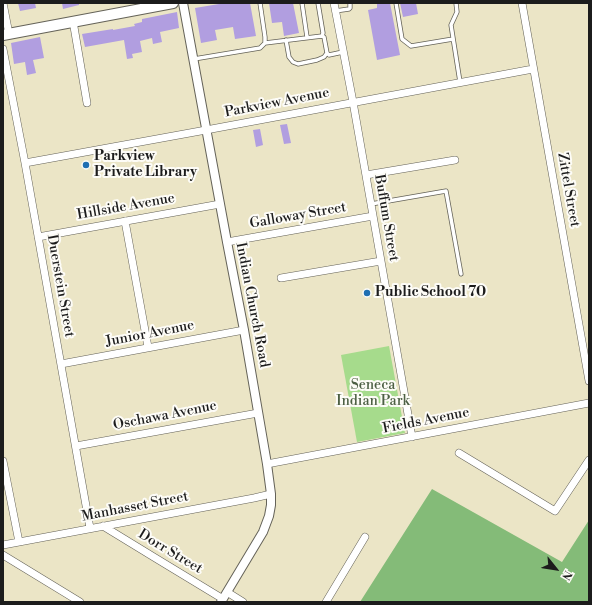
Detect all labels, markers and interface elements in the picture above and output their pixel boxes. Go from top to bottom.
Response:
street label: Parkview Avenue [223,85,331,121]
place label: Parkview Private Library [94,149,197,182]
street label: Zittel Street [553,151,583,229]
marker: Parkview Private Library [81,160,91,170]
street label: Buffum Street [370,173,402,263]
street label: Hillside Avenue [76,190,176,224]
street label: Galloway Street [248,199,348,233]
street label: Duerstein Street [43,233,77,339]
street label: Indian Church Road [232,241,272,369]
place label: Public School 70 [375,285,486,301]
marker: Public School 70 [362,288,372,298]
street label: Junior Avenue [104,317,196,351]
park label: Seneca Indian Park [336,378,410,410]
street label: Oschawa Avenue [112,398,218,434]
street label: Fields Avenue [381,404,471,438]
street label: Manhasset Street [80,488,190,526]
street label: Dorr Street [135,526,205,578]
north arrow [536,549,576,589]
text: N [558,568,575,582]

